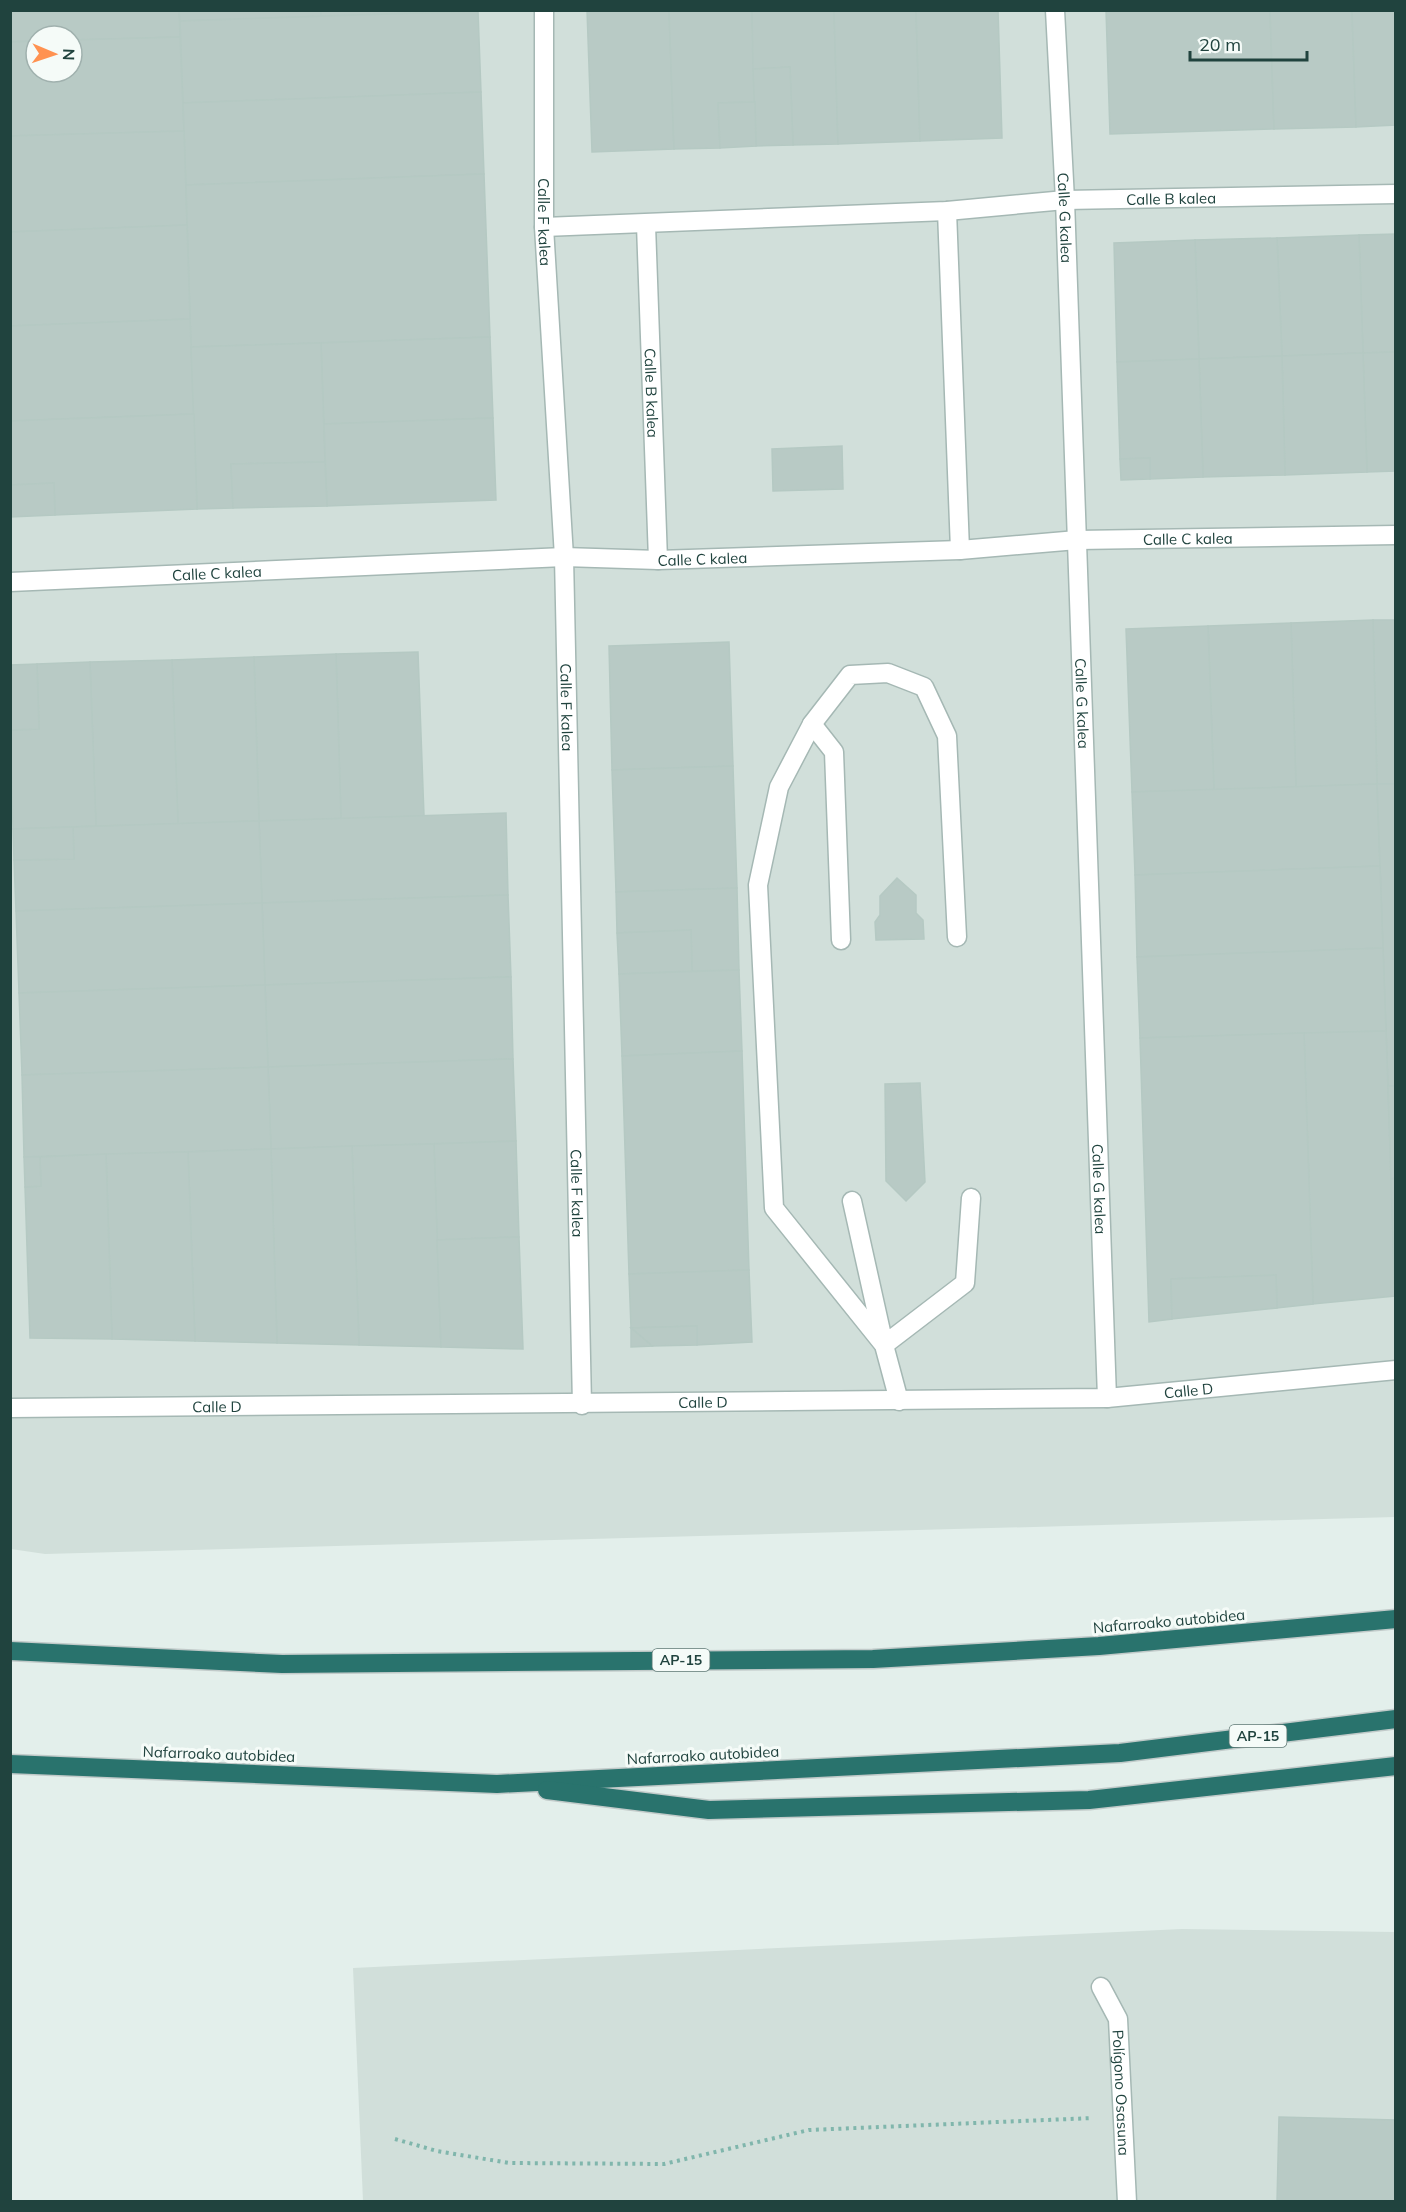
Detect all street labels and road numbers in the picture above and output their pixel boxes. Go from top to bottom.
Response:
street label: Calle G kalea [1054,172,1077,263]
street label: Calle F kalea [535,178,556,267]
street label: Calle B kalea [1126,188,1216,208]
street label: Calle B kalea [641,348,663,438]
street label: Calle C kalea [1143,528,1233,548]
street label: Calle C kalea [657,548,748,570]
street label: Calle C kalea [171,561,262,584]
street label: Calle G kalea [1072,658,1094,749]
street label: Calle F kalea [557,663,578,752]
street label: Calle G kalea [1089,1144,1111,1235]
street label: Calle F kalea [567,1149,588,1237]
street label: Calle D [1163,1378,1214,1402]
street label: Calle D [678,1392,728,1411]
street label: Calle D [192,1396,242,1416]
street label: Nafarroako autobidea [1092,1605,1246,1637]
road number: AP-15 [652,1649,710,1671]
road number: AP-15 [1230,1725,1286,1747]
street label: Nafarroako autobidea [142,1742,296,1766]
street label: Nafarroako autobidea [626,1742,780,1768]
street label: Polígono Osasuna [1109,2029,1134,2156]

